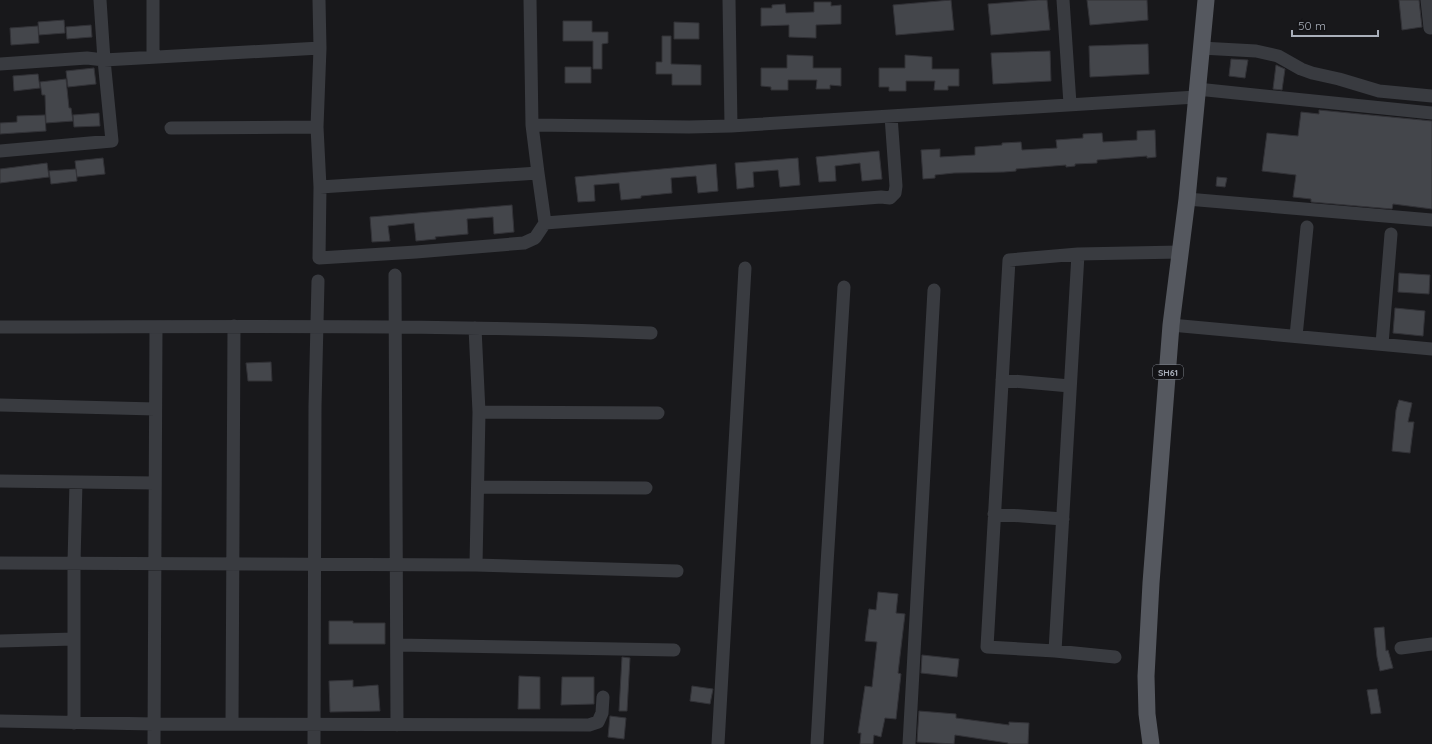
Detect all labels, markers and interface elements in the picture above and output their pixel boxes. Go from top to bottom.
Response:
scale bar [1292,12,1378,38]
text: 50 m [1298,18,1326,33]
road number: SH61 [1153,365,1183,379]

